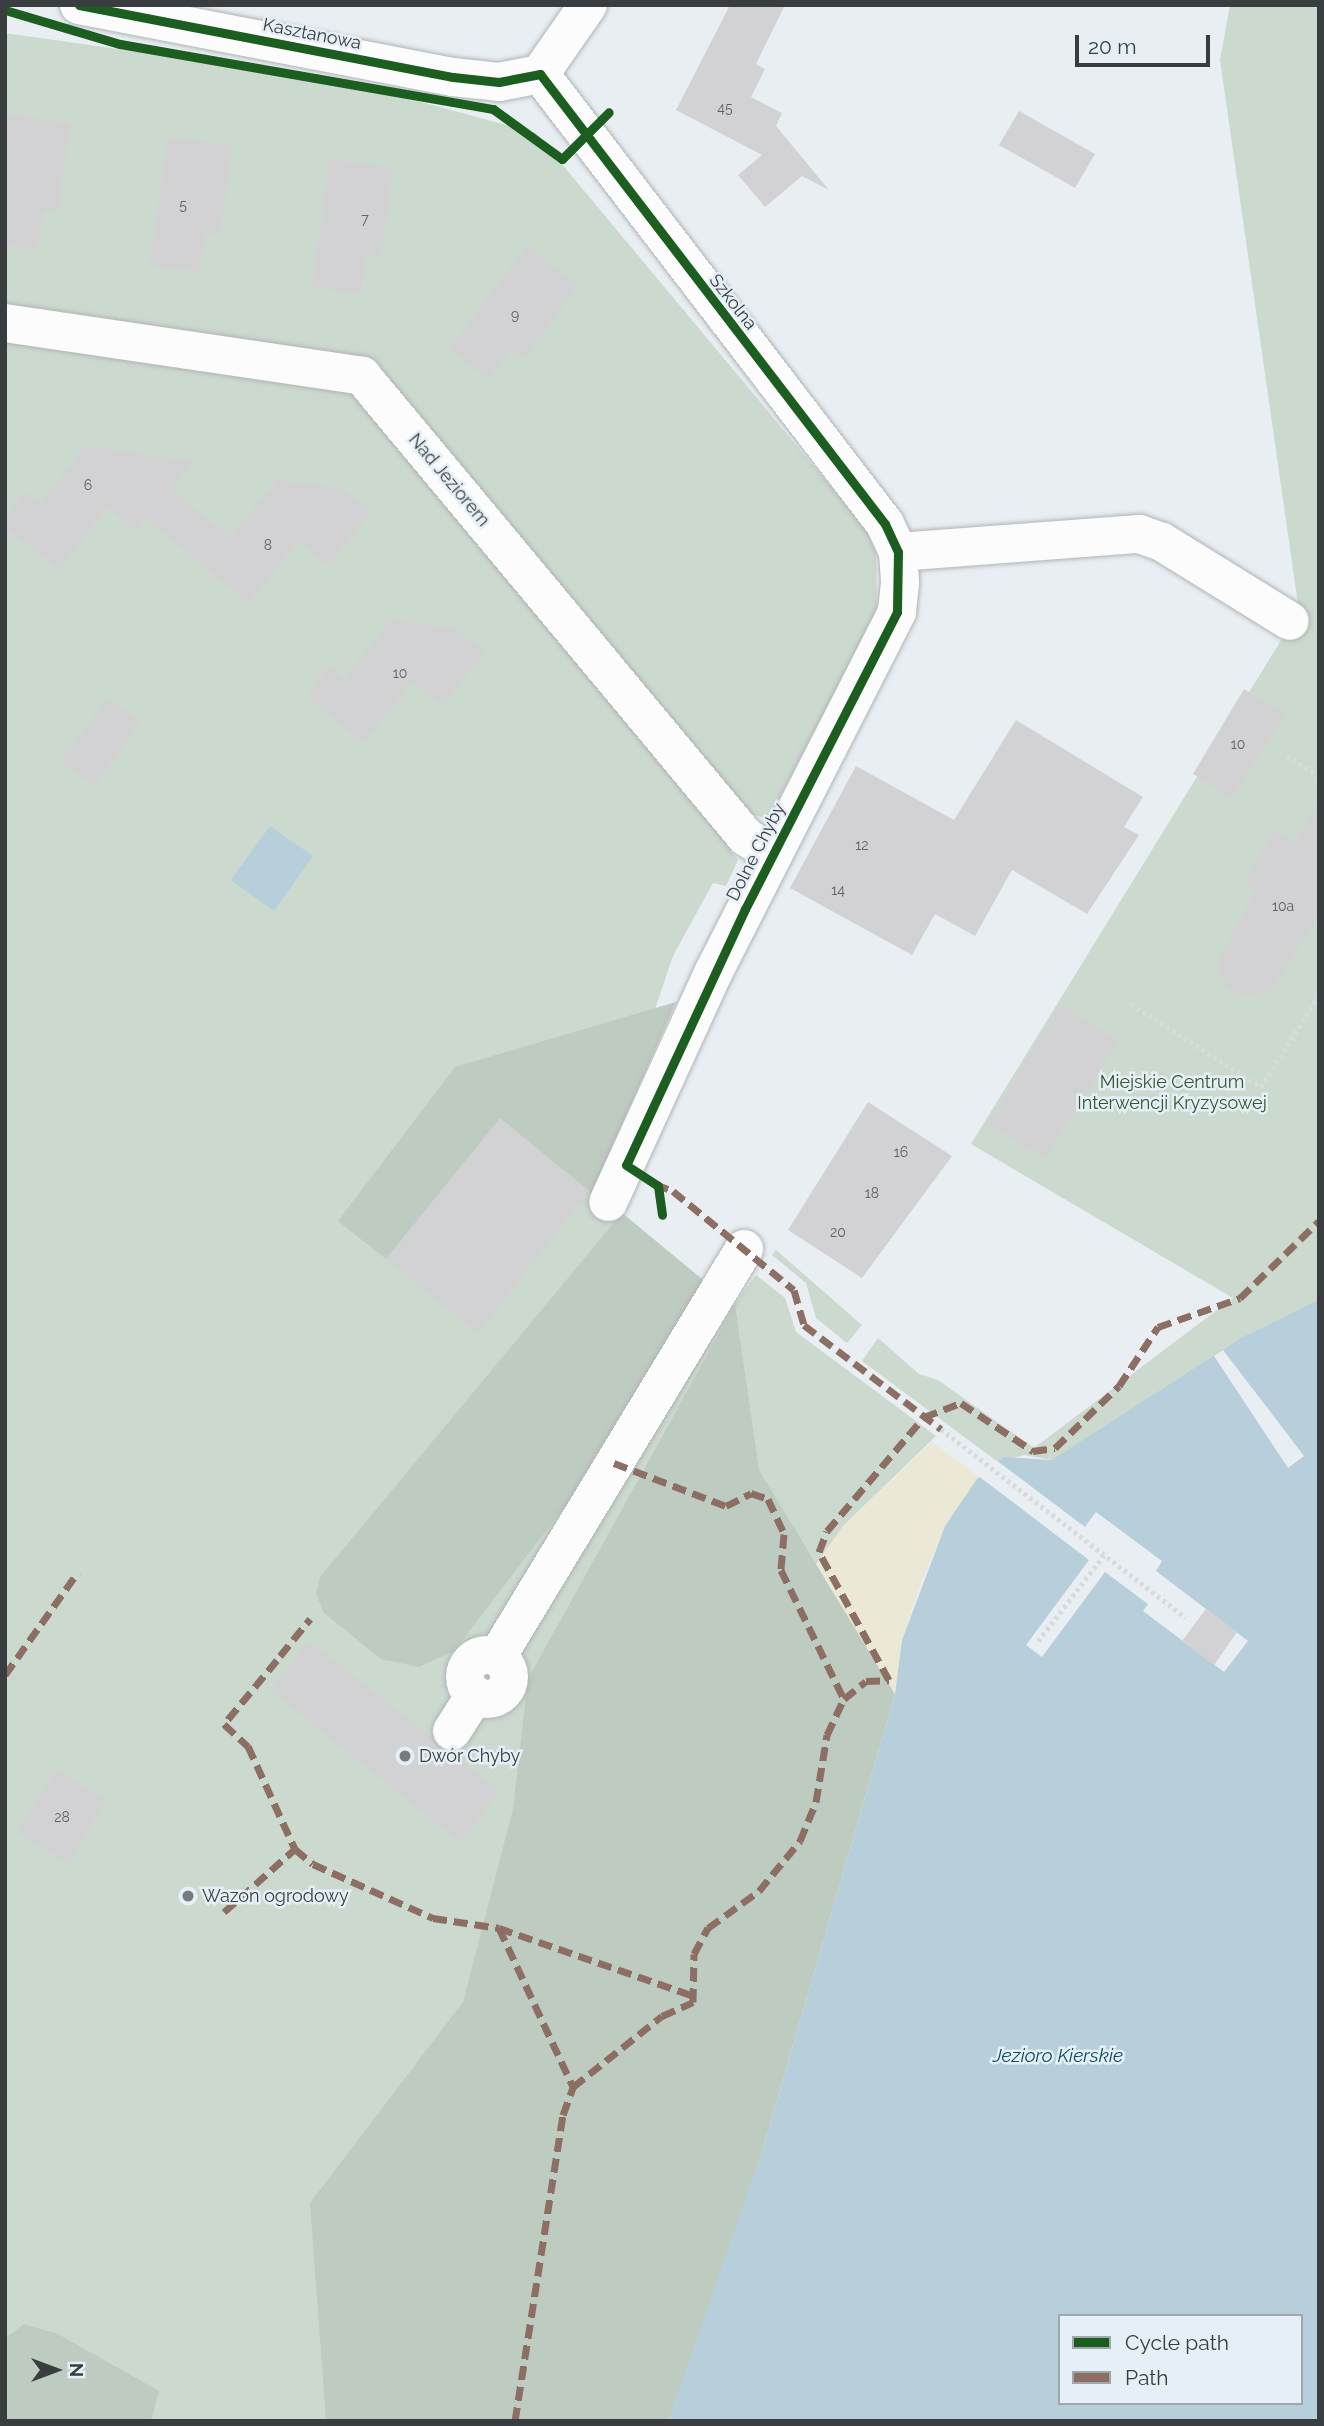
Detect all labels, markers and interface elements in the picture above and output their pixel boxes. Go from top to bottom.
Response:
street label: Kasztanowa [261,14,363,54]
scale bar [1079,21,1214,65]
text: 20 m [1088,34,1136,59]
house number: 45 [717,100,733,116]
house number: 5 [179,197,187,213]
house number: 7 [361,211,369,227]
street label: Szkolna [705,270,761,334]
house number: 9 [511,307,519,323]
street label: Nad Jeziorem [404,429,494,531]
house number: 6 [84,477,92,493]
house number: 8 [264,537,272,553]
house number: 10 [393,665,407,681]
house number: 10 [1231,736,1245,752]
street label: Dolne Chyby [722,799,790,905]
house number: 12 [855,837,869,853]
house number: 14 [831,882,845,898]
house number: 10a [1272,898,1294,914]
park label: Miejskie Centrum Interwencji Kryzysowej [1077,1072,1267,1114]
house number: 16 [894,1144,908,1160]
house number: 18 [865,1185,879,1201]
house number: 20 [830,1224,846,1240]
place label: Dwór Chyby [419,1745,521,1767]
marker: Dwór Chyby [397,1748,413,1764]
house number: 28 [54,1809,70,1825]
place label: Wazon ogrodowy [202,1885,349,1907]
marker: Wazon ogrodowy [180,1888,196,1904]
water label: Jezioro Kierskie [993,2045,1123,2067]
legend [1058,2314,1303,2405]
text: Cycle path [1125,2330,1229,2355]
north arrow [21,2335,91,2405]
text: N [66,2363,88,2377]
text: Path [1125,2365,1169,2390]

